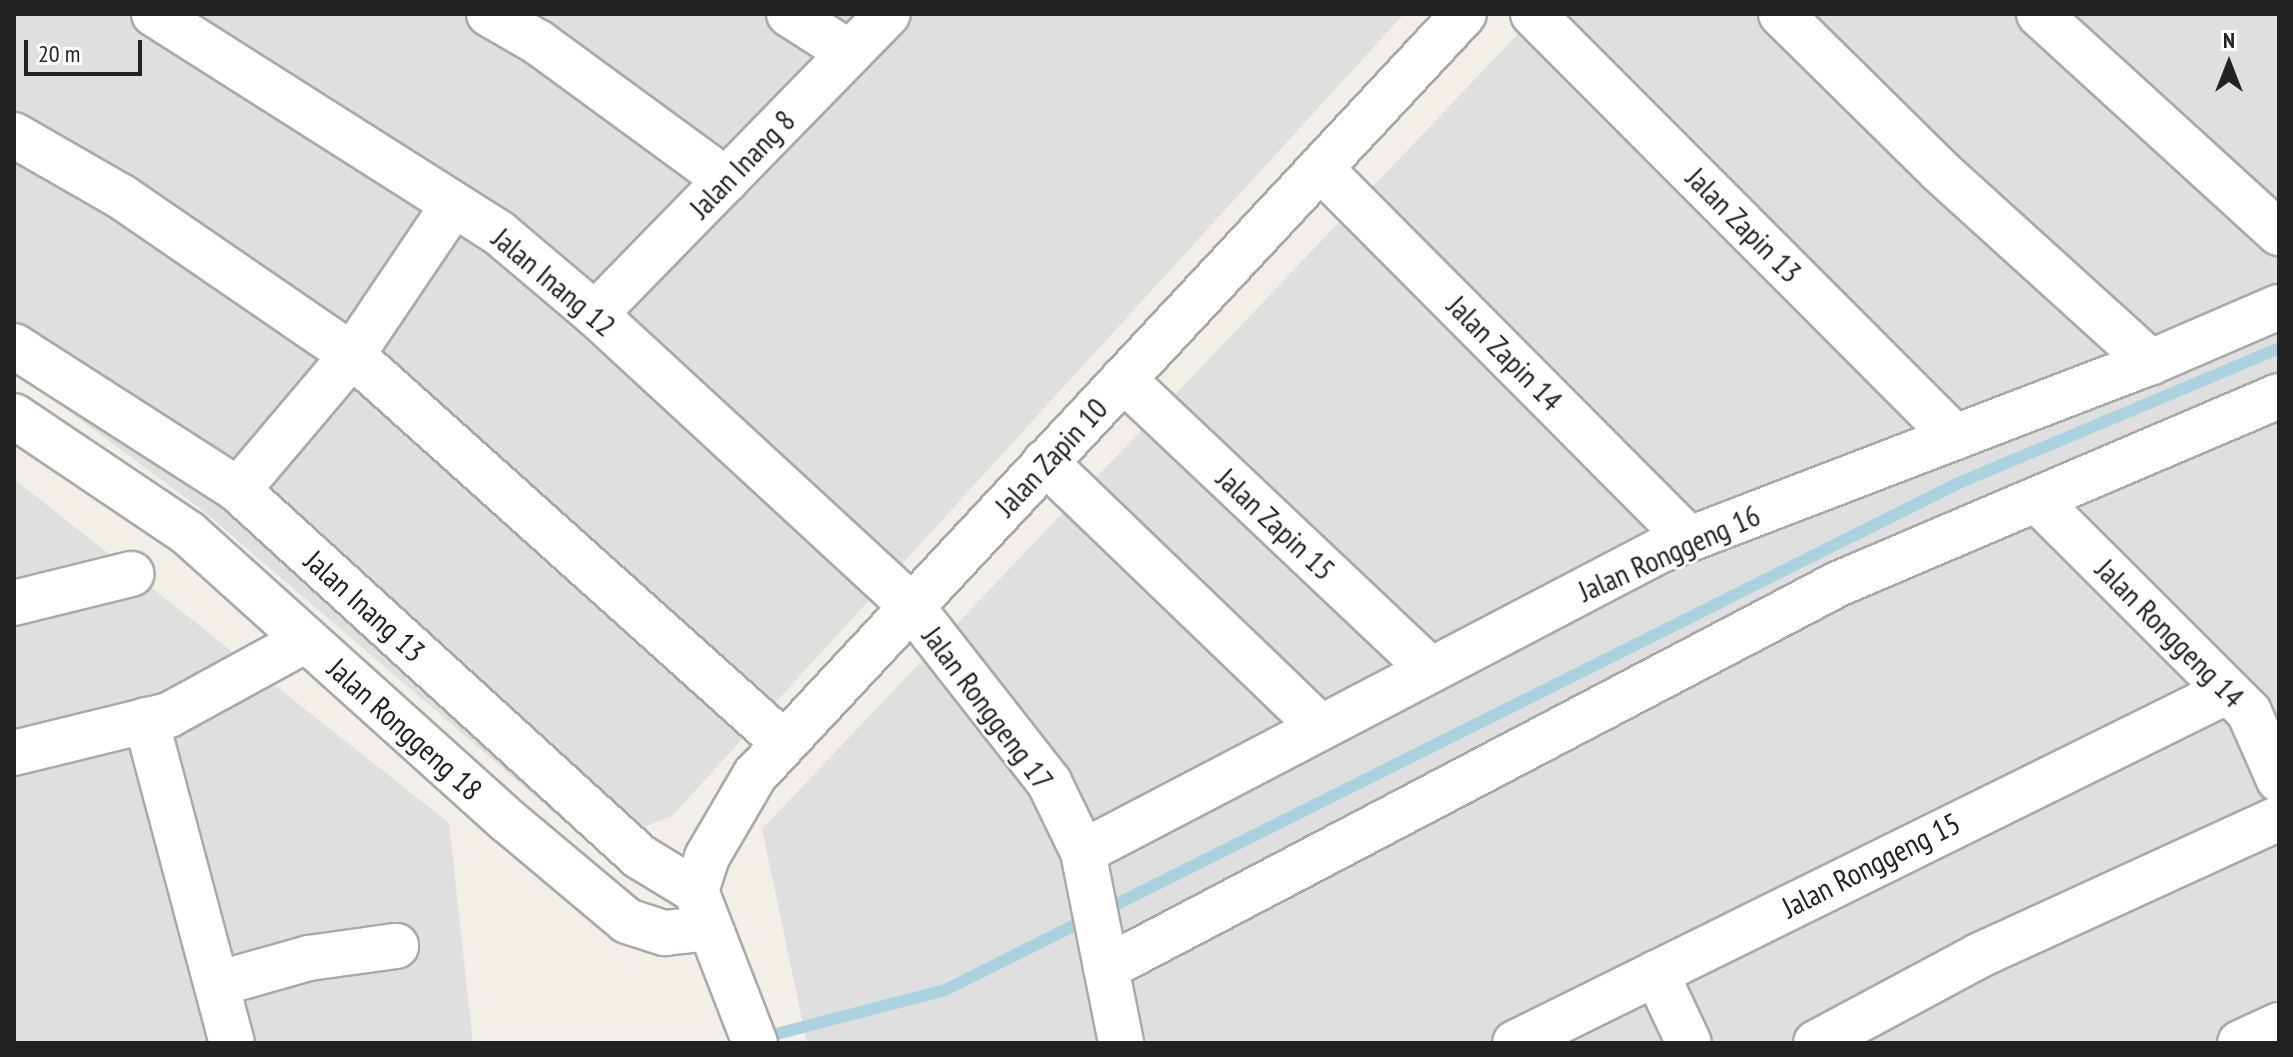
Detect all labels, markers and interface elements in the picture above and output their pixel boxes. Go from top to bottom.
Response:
scale bar [28,24,146,74]
north arrow [2189,24,2269,104]
text: N [2223,26,2235,54]
text: 20 m [38,38,80,69]
street label: Jalan Inang 8 [682,103,802,225]
street label: Jalan Zapin 13 [1679,160,1809,290]
street label: Jalan Inang 12 [485,220,623,344]
street label: Jalan Zapin 14 [1440,288,1570,418]
street label: Jalan Zapin 10 [987,390,1115,524]
street label: Jalan Zapin 15 [1209,460,1343,588]
street label: Jalan Ronggeng 16 [1573,497,1765,609]
street label: Jalan Inang 13 [297,543,433,669]
street label: Jalan Ronggeng 14 [2088,551,2252,715]
street label: Jalan Ronggeng 17 [915,619,1061,797]
street label: Jalan Ronggeng 18 [321,650,489,808]
street label: Jalan Ronggeng 15 [1776,805,1966,925]

